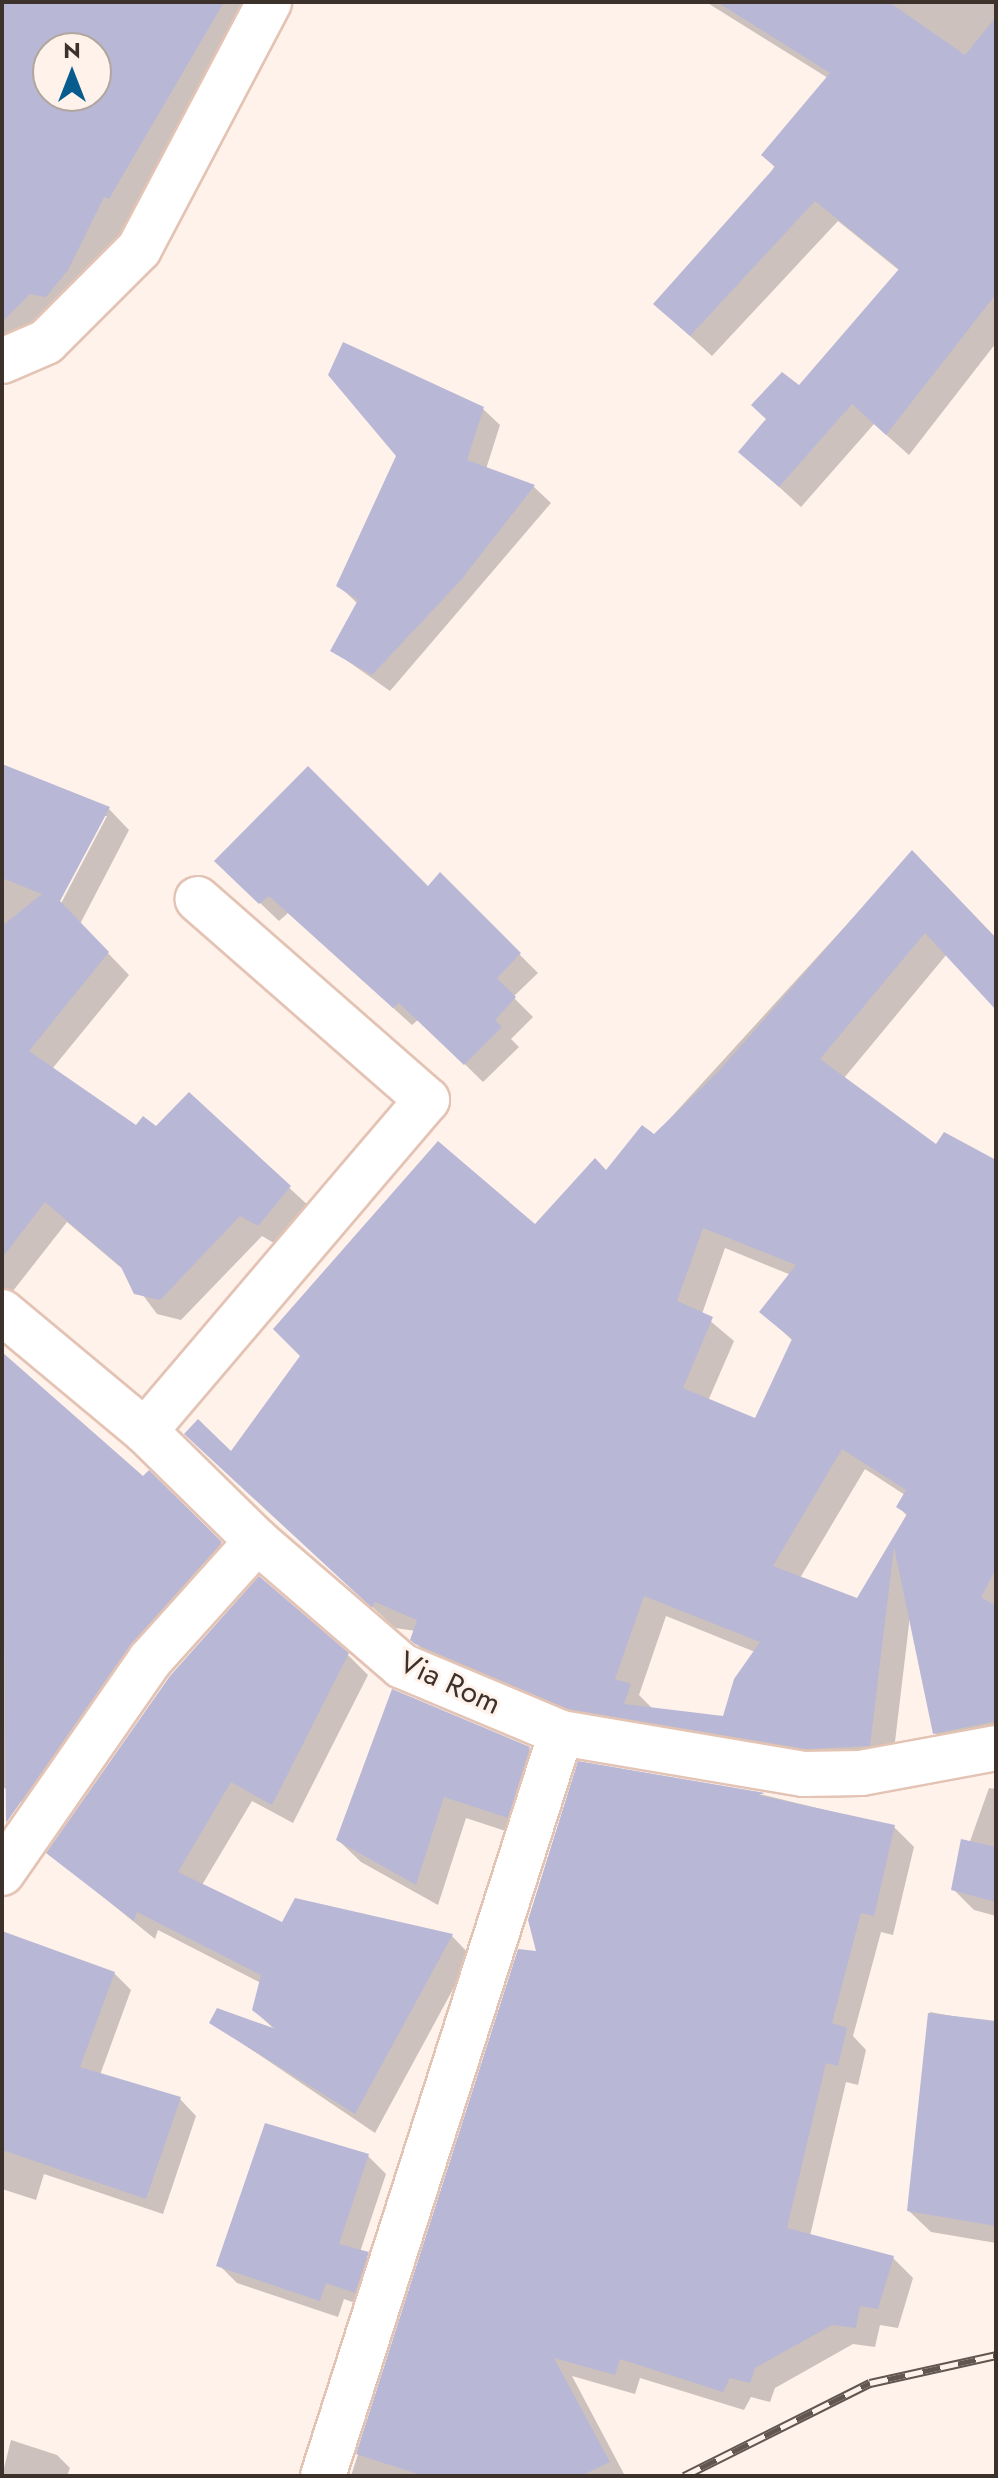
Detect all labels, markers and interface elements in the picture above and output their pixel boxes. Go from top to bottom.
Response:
north arrow [32,32,112,112]
text: N [63,34,81,66]
street label: Via Rom [394,1644,506,1722]

